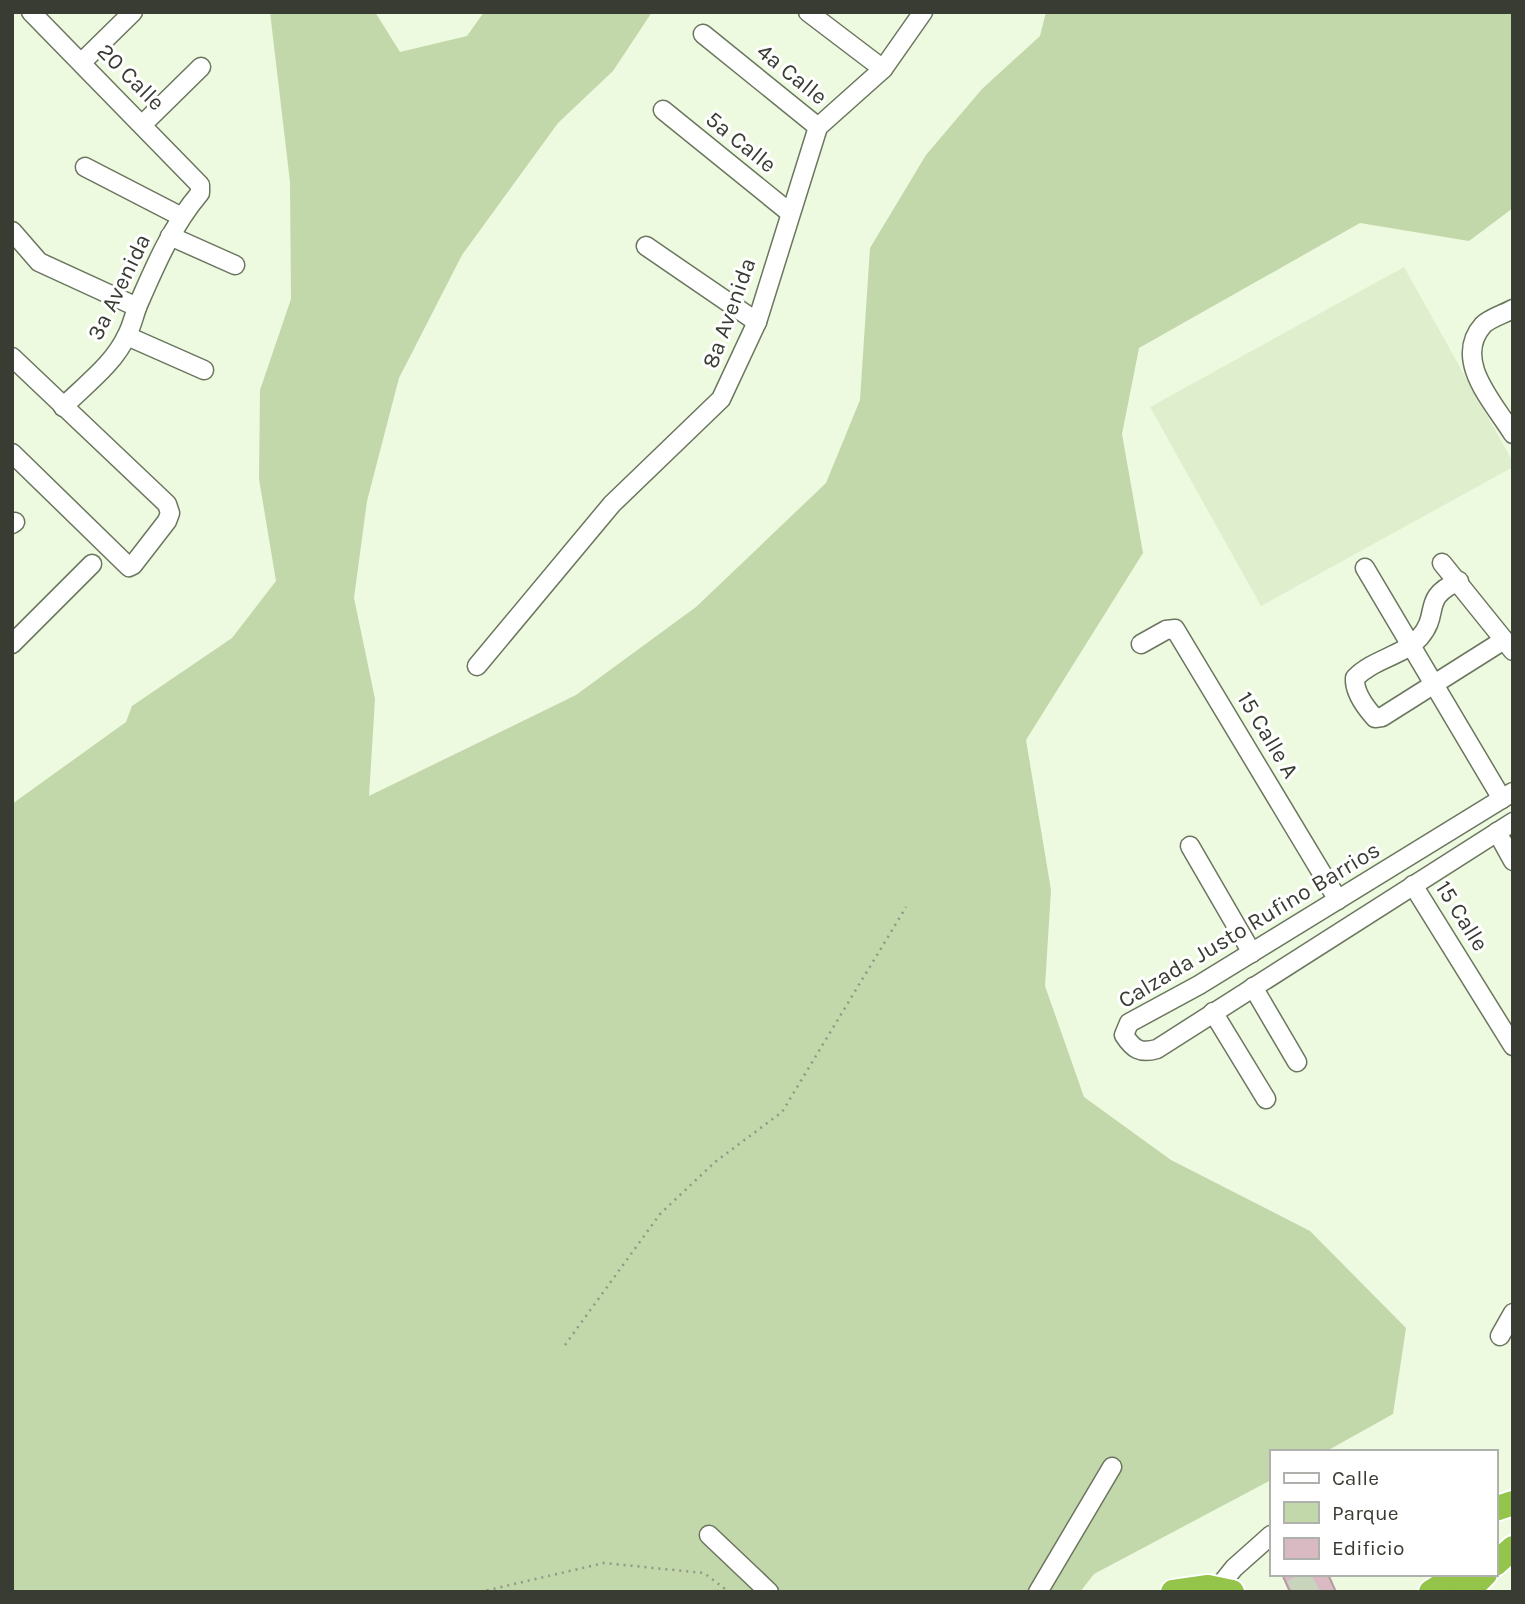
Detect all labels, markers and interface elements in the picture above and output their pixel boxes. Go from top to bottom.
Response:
street label: 20 Calle [92,38,170,116]
street label: 4a Calle [751,38,833,110]
street label: 5a Calle [700,106,782,178]
street label: 3a Avenida [82,229,156,345]
street label: 8a Avenida [697,254,761,372]
street label: 15 Calle A [1232,687,1304,783]
street label: Calzada Justo Rufino Barrios [1113,836,1385,1014]
street label: 15 Calle [1430,876,1494,956]
legend [1270,1450,1497,1576]
text: Calle [1332,1466,1379,1490]
text: Parque [1332,1501,1399,1525]
text: Edificio [1332,1536,1405,1560]

